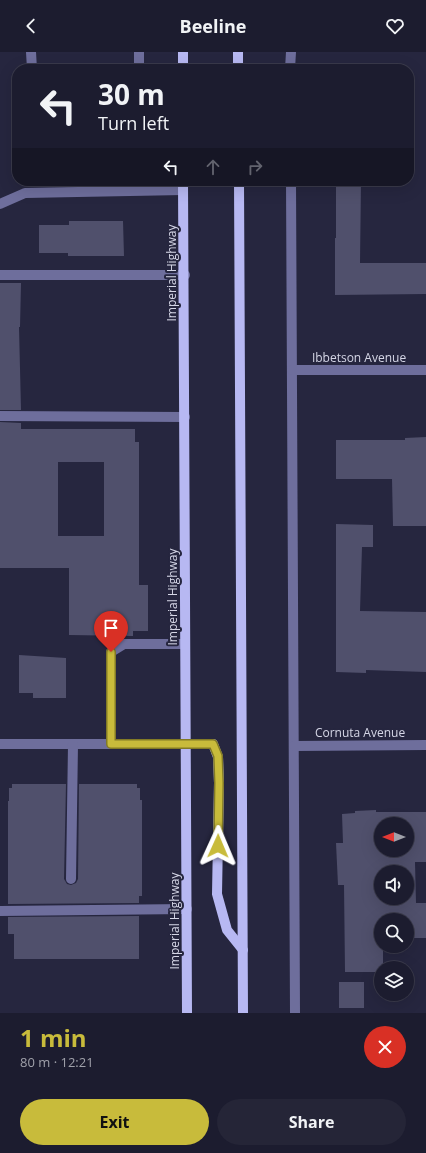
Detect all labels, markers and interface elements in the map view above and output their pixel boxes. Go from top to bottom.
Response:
text: Beeline [180,14,246,38]
icon: back [20,15,42,37]
icon: heart [384,15,406,37]
text: 30 m [98,75,165,113]
icon: left [32,80,84,132]
text: Turn left [98,111,169,135]
icon: left [160,156,182,178]
icon: ahead [202,156,224,178]
icon: right [244,156,266,178]
street label: Imperial Highway [163,224,180,322]
street label: Ibbetson Avenue [312,349,406,366]
street label: Imperial Highway [164,548,181,646]
pin [94,611,128,652]
icon: arrive [100,617,122,639]
street label: Cornuta Avenue [315,724,405,741]
north arrow [374,817,414,857]
map controls [374,817,414,1001]
position arrow [197,825,239,867]
button: sound [374,865,414,905]
street label: Imperial Highway [166,872,183,970]
button: search [374,913,414,953]
button: layers [374,961,414,1001]
text: 1 min [20,1021,87,1054]
button: close [364,1026,406,1068]
text: 80 m · 12:21 [20,1053,94,1071]
button: Exit [20,1099,209,1145]
button: Share [217,1099,406,1145]

